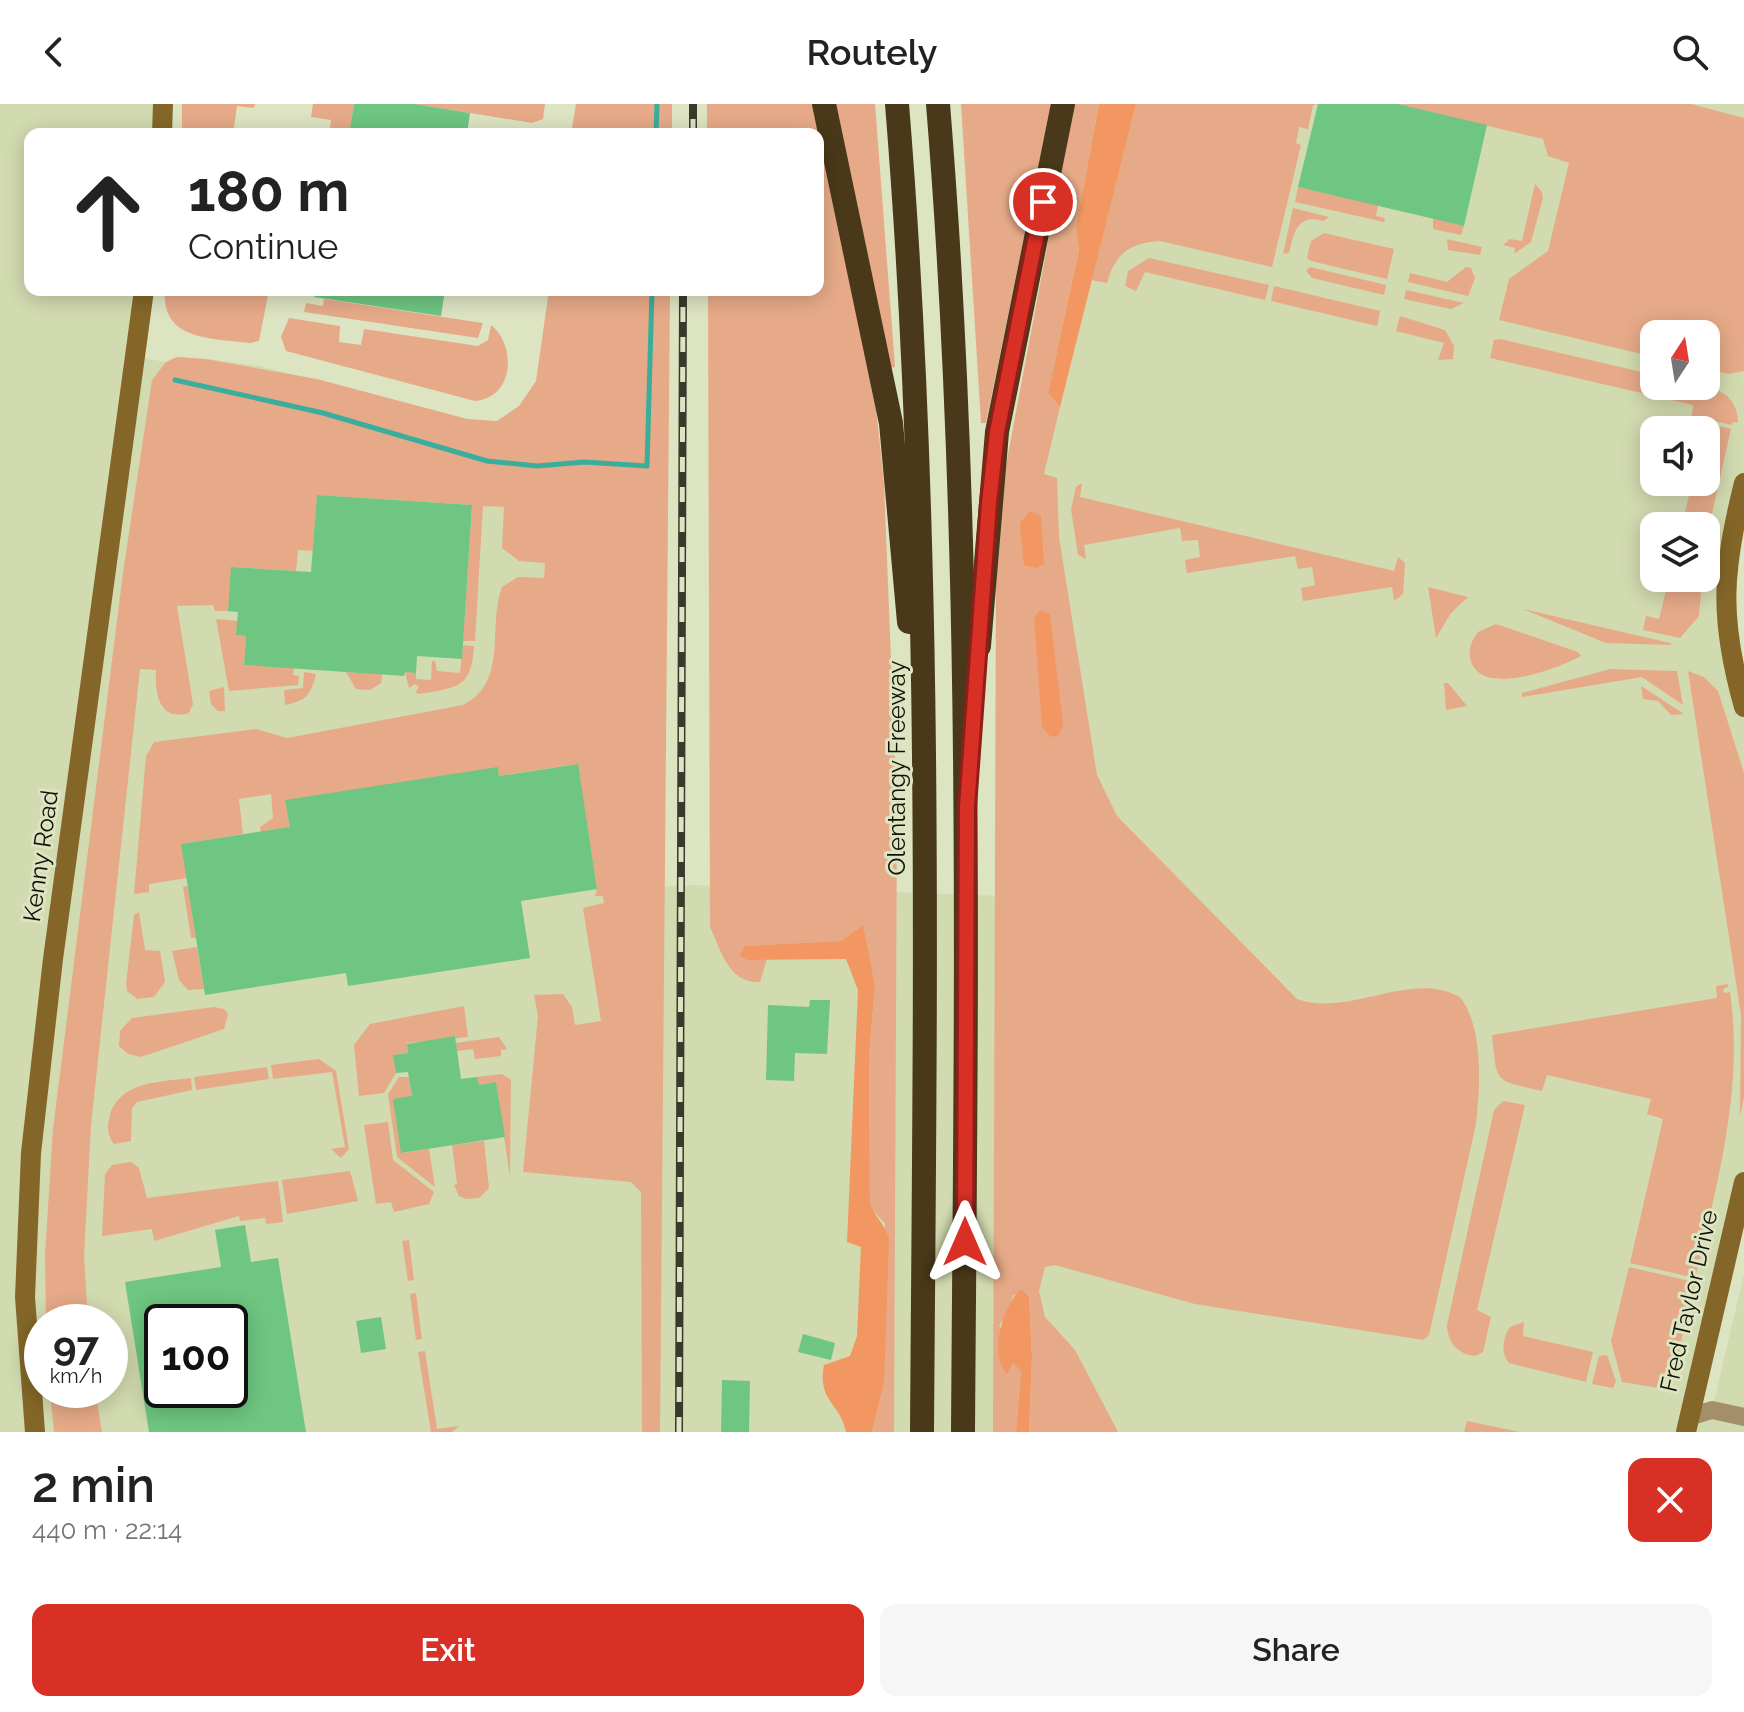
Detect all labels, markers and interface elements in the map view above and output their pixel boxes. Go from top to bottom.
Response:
icon: back [32,30,76,74]
icon: search [1668,30,1712,74]
text: Routely [807,31,937,73]
text: 180 m [188,158,349,224]
icon: ahead [56,160,160,264]
pin [1009,168,1077,236]
icon: arrive [1021,180,1065,224]
text: Continue [188,225,338,267]
north arrow [1640,320,1720,400]
map controls [1640,320,1720,592]
button: sound [1640,416,1720,496]
button: layers [1640,512,1720,592]
street label: Olentangy Freeway [882,661,911,875]
street label: Kenny Road [17,788,64,924]
position arrow [923,1200,1007,1284]
street label: Fred Taylor Drive [1654,1207,1724,1395]
speed limit sign: 100 [144,1304,248,1408]
text: 97 [53,1322,99,1369]
text: km/h [50,1364,102,1388]
text: 2 min [32,1457,155,1513]
button: close [1628,1458,1712,1542]
text: 440 m · 22:14 [32,1515,182,1545]
button: Exit [32,1604,864,1696]
button: Share [880,1604,1712,1696]

